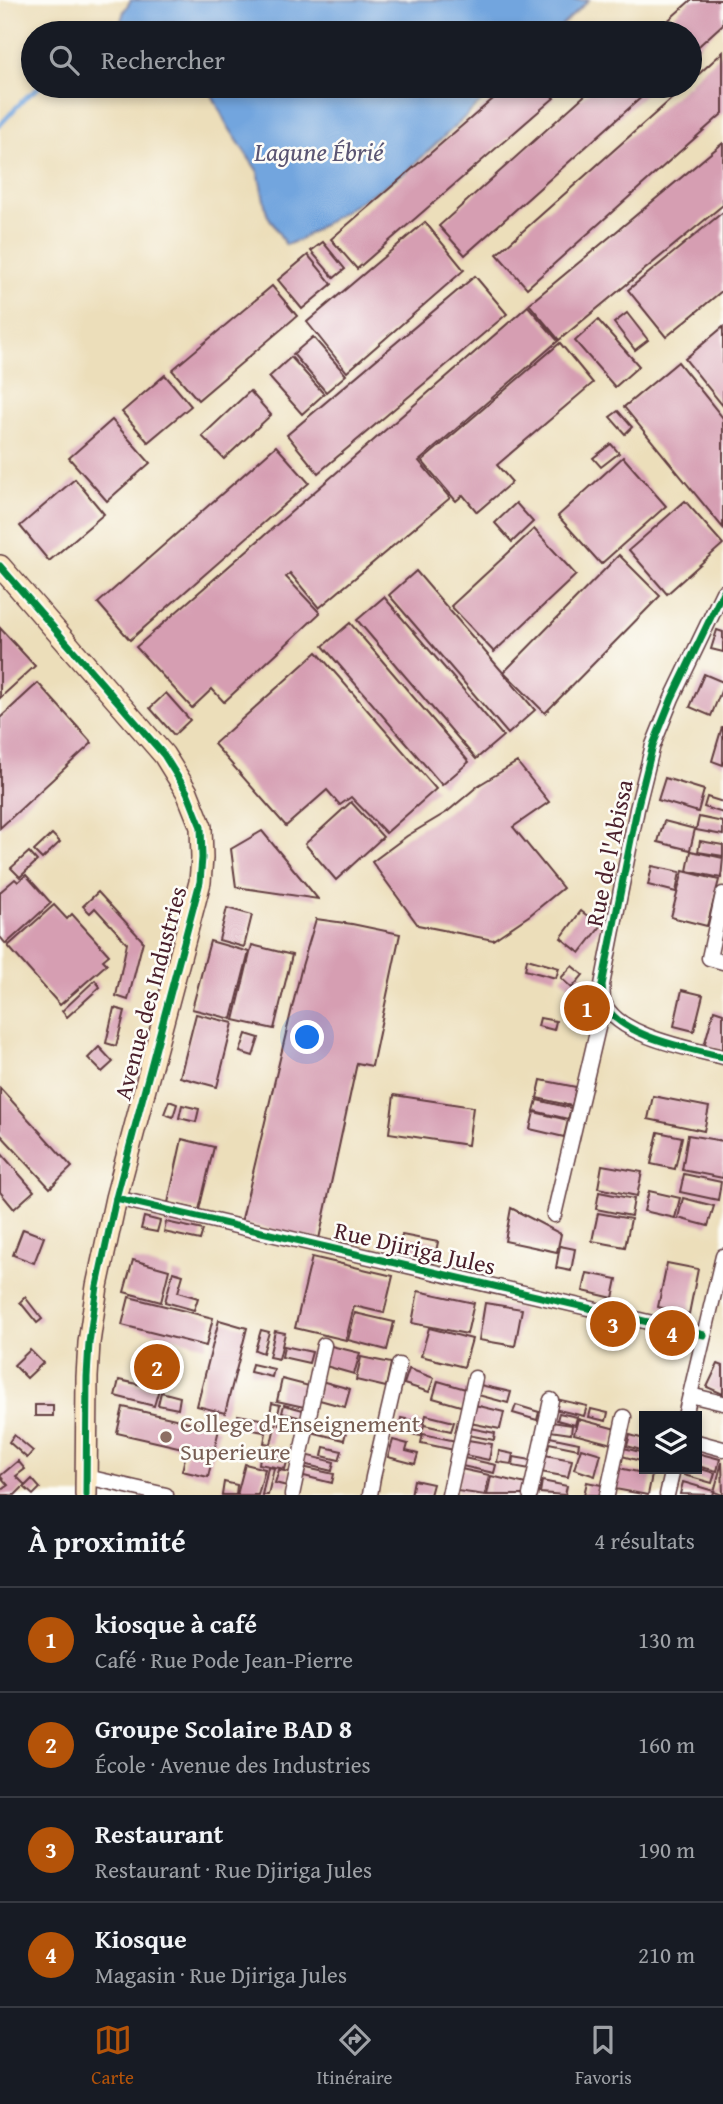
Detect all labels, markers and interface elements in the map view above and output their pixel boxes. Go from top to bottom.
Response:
search box [21,21,702,98]
text: Rechercher [101,40,225,79]
icon: search [45,41,83,79]
water label: Lagune Ébrié [253,132,385,171]
street label: Rue de l'Abissa [576,775,642,930]
street label: Avenue des Industries [105,882,195,1104]
pin: 1 [564,982,610,1034]
your location [290,1020,324,1054]
street label: Rue Djiriga Jules [331,1212,499,1284]
pin: 3 [590,1298,636,1350]
pin: 4 [649,1307,695,1359]
pin: 2 [134,1341,180,1393]
place label: College d'Enseignement Superieure [180,1406,421,1469]
map controls [639,1411,702,1474]
button: layers [639,1411,702,1474]
marker: College d'Enseignement Superieure [158,1429,174,1445]
text: À proximité [28,1519,186,1563]
text: 4 résultats [594,1524,695,1557]
text: kiosque à café [95,1604,257,1643]
text: 1 [45,1623,57,1656]
text: 130 m [638,1623,695,1656]
text: Café · Rue Pode Jean-Pierre [95,1643,353,1676]
text: Groupe Scolaire BAD 8 [95,1709,352,1748]
text: 2 [45,1728,57,1761]
text: 160 m [638,1728,695,1761]
text: École · Avenue des Industries [95,1748,371,1781]
text: Restaurant [95,1814,223,1853]
text: 3 [45,1833,57,1866]
text: 190 m [638,1833,695,1866]
text: Restaurant · Rue Djiriga Jules [95,1853,372,1886]
text: Kiosque [95,1919,187,1958]
text: 4 [45,1938,57,1971]
text: 210 m [638,1938,695,1971]
text: Magasin · Rue Djiriga Jules [95,1958,347,1991]
tab: Carte [91,2021,134,2091]
tab: Itinéraire [317,2021,392,2091]
tab: Favoris [575,2021,632,2091]

